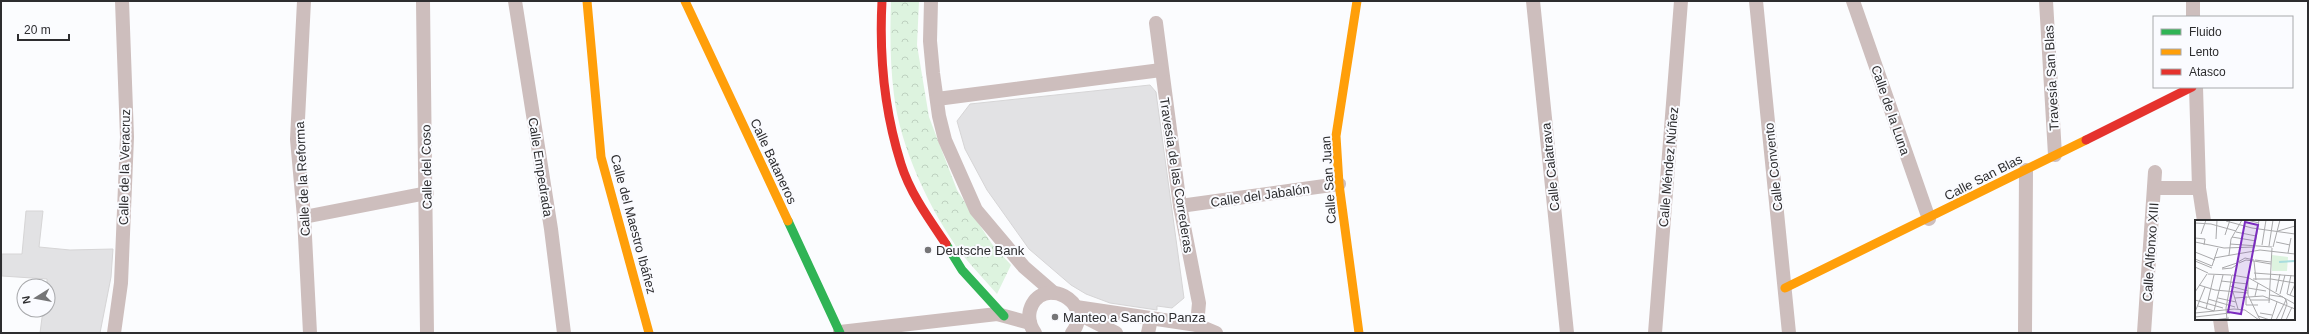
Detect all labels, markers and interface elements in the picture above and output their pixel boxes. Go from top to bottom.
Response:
scale bar [18,16,69,42]
legend [2153,16,2293,88]
text: 20 m [24,23,51,37]
street label: Travesía San Blas [2041,24,2062,131]
text: Fluido [2189,25,2222,39]
text: Lento [2189,45,2219,59]
street label: Calle de la Luna [1868,63,1913,158]
text: Atasco [2189,65,2226,79]
street label: Travesía de las Correderas [1157,96,1196,254]
street label: Calle Méndez Núñez [1656,106,1681,228]
street label: Calle de la Veracruz [116,109,133,225]
street label: Calle Empedrada [525,116,556,219]
street label: Calle Bataneros [747,116,800,207]
street label: Calle de la Reforma [292,120,313,237]
street label: Calle Calatrava [1538,121,1563,212]
street label: Calle Convento [1761,122,1786,212]
street label: Calle del Coso [418,125,435,209]
street label: Calle San Juan [1318,135,1339,224]
street label: Calle San Blas [1942,151,2025,203]
street label: Calle del Maestro Ibáñez [608,153,659,296]
street label: Calle del Jabalón [1210,181,1310,210]
street label: Calle Alfonxo XIII [2140,202,2161,302]
inset map [2195,220,2295,320]
place label: Deutsche Bank [936,243,1025,258]
marker: Deutsche Bank [923,245,933,255]
north arrow [16,278,56,318]
text: N [20,295,33,305]
place label: Manteo a Sancho Panza [1063,310,1206,325]
marker: Manteo a Sancho Panza [1050,312,1060,322]

